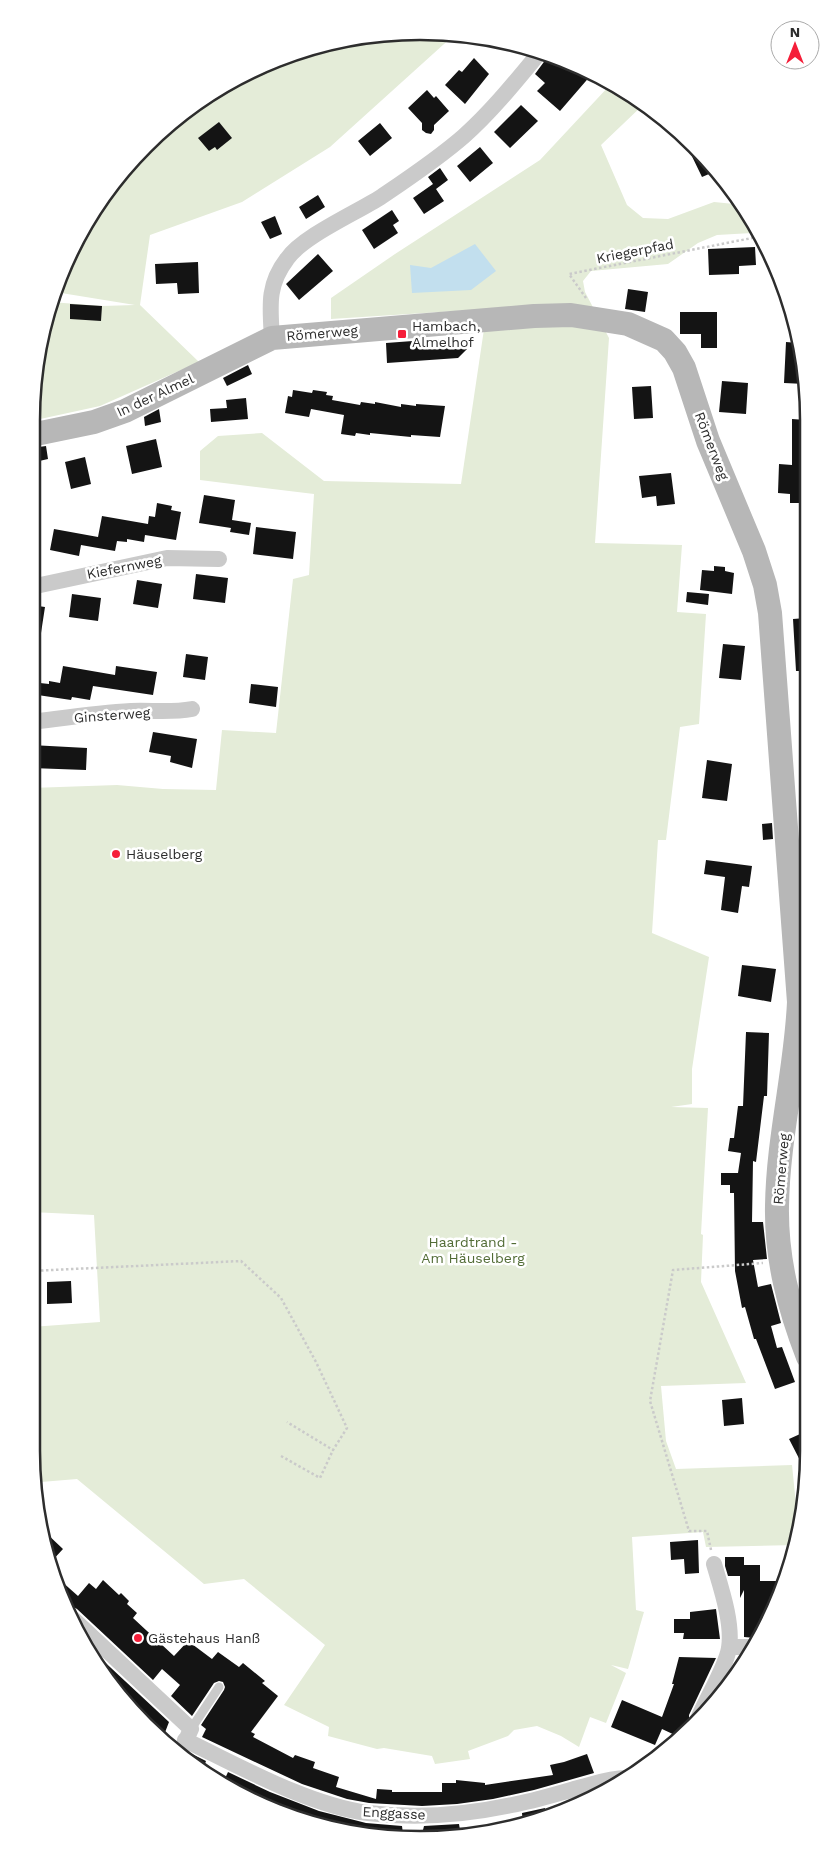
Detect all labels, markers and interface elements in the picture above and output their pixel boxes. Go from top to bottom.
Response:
north arrow [770,20,820,70]
text: N [790,24,800,40]
street label: Kriegerpfad [595,236,675,266]
place label: Hambach, Almelhof [412,318,480,350]
street label: Römerweg [286,322,359,344]
marker: Hambach, Almelhof [396,328,408,340]
street label: In der Almel [114,370,197,420]
street label: Römerweg [692,410,732,483]
street label: Kiefernweg [85,552,163,582]
street label: Ginsterweg [73,704,151,726]
place label: Häuselberg [126,846,203,862]
marker: Häuselberg [110,848,122,860]
street label: Römerweg [770,1132,792,1205]
park label: Haardtrand - Am Häuselberg [421,1234,525,1266]
place label: Gästehaus Hanß [148,1630,260,1646]
marker: Gästehaus Hanß [132,1632,144,1644]
street label: Enggasse [362,1803,426,1823]

